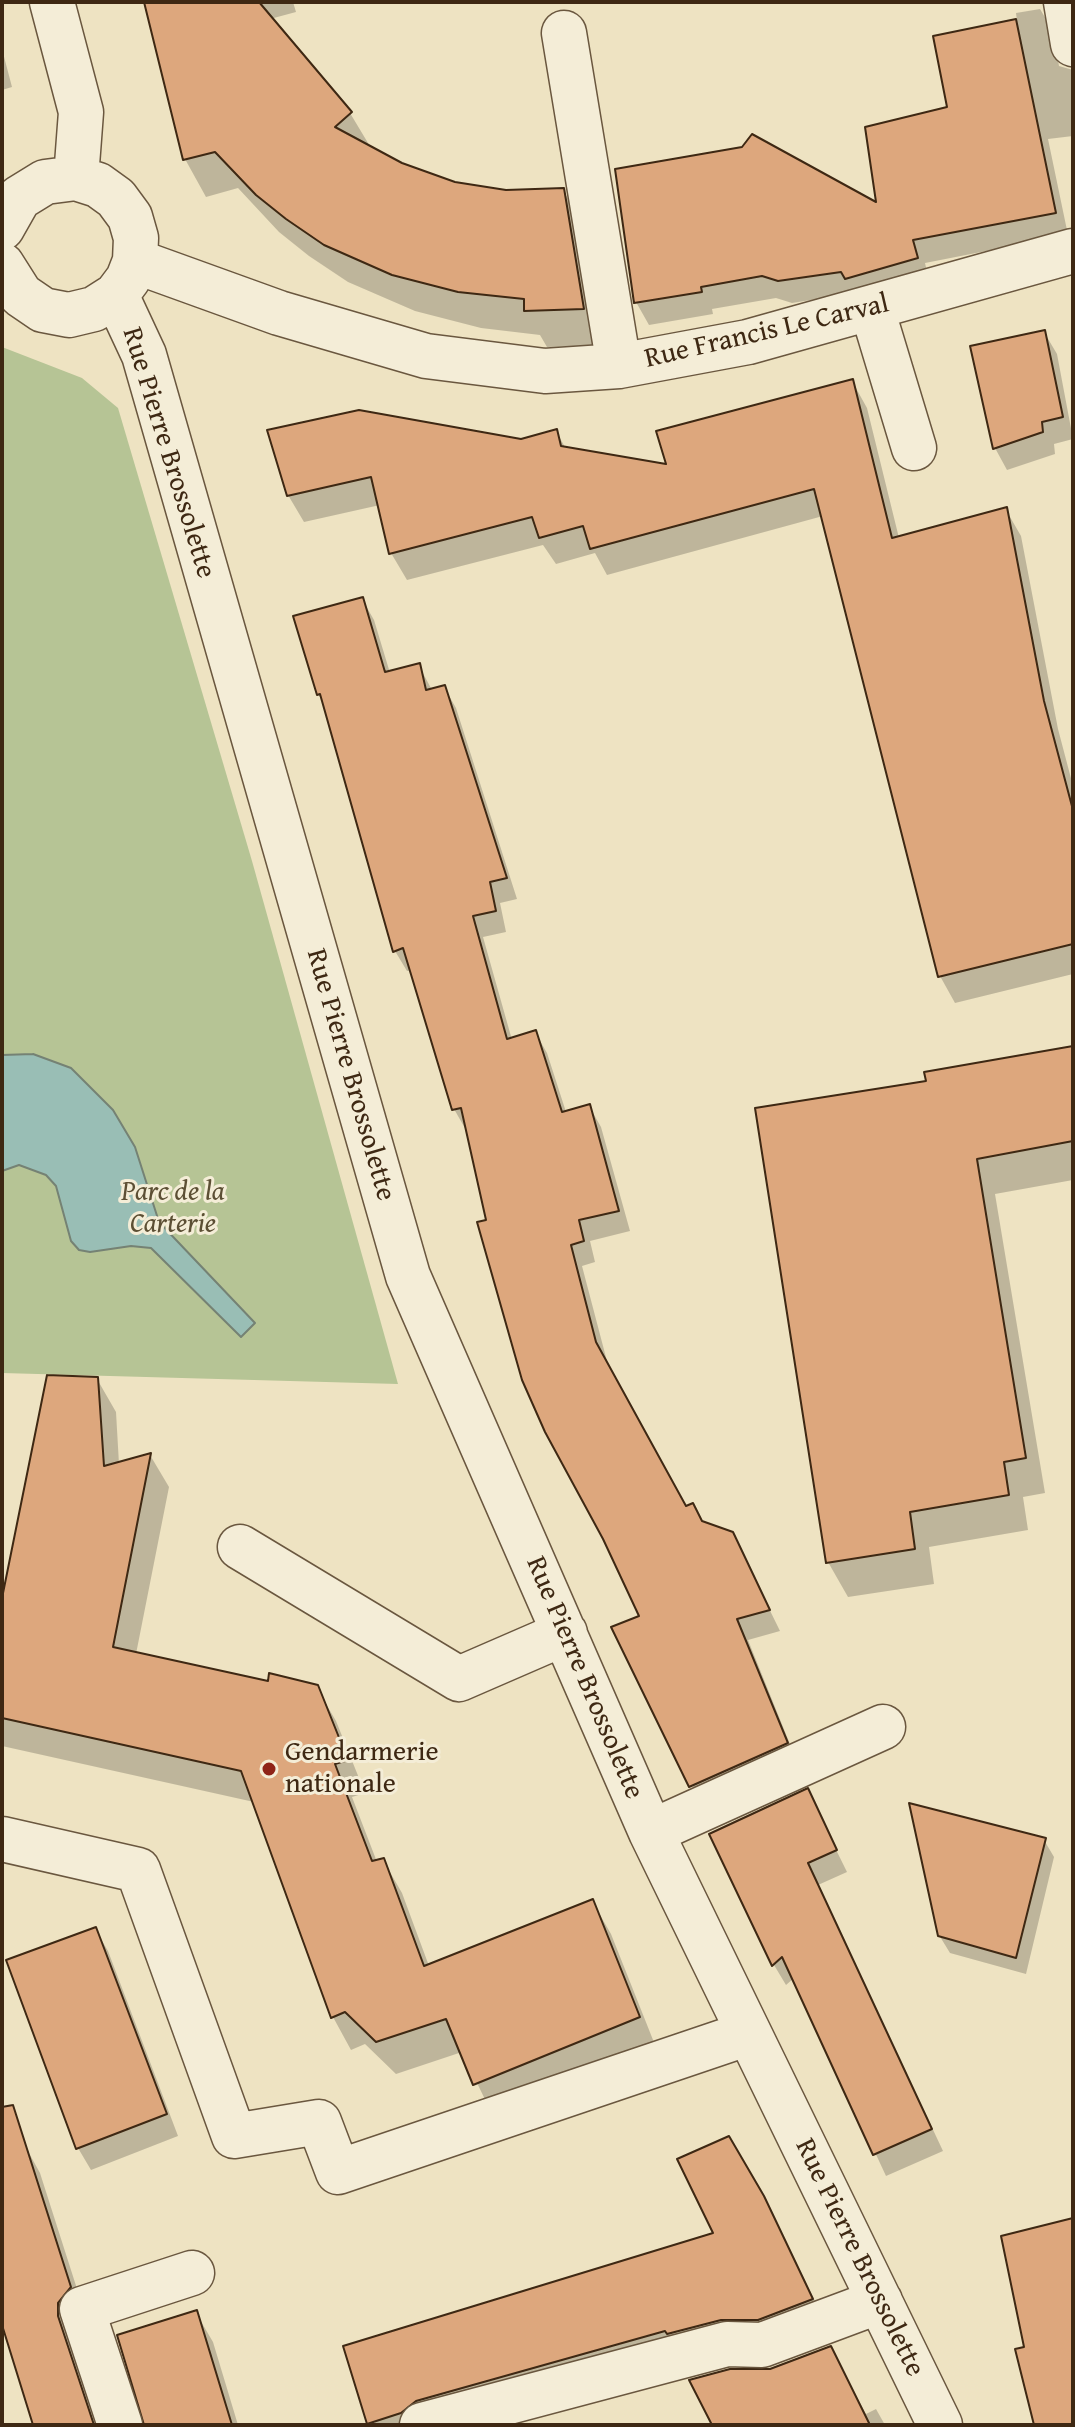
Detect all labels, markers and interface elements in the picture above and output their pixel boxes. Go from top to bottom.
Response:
street label: Rue Francis Le Carval [642,288,892,376]
street label: Rue Pierre Brossolette [114,324,222,582]
street label: Rue Pierre Brossolette [298,945,402,1205]
park label: Parc de la Carterie [121,1176,225,1242]
street label: Rue Pierre Brossolette [518,1552,650,1804]
place label: Gendarmerie nationale [285,1736,439,1802]
marker: Gendarmerie nationale [260,1760,278,1778]
street label: Rue Pierre Brossolette [787,2134,931,2382]

